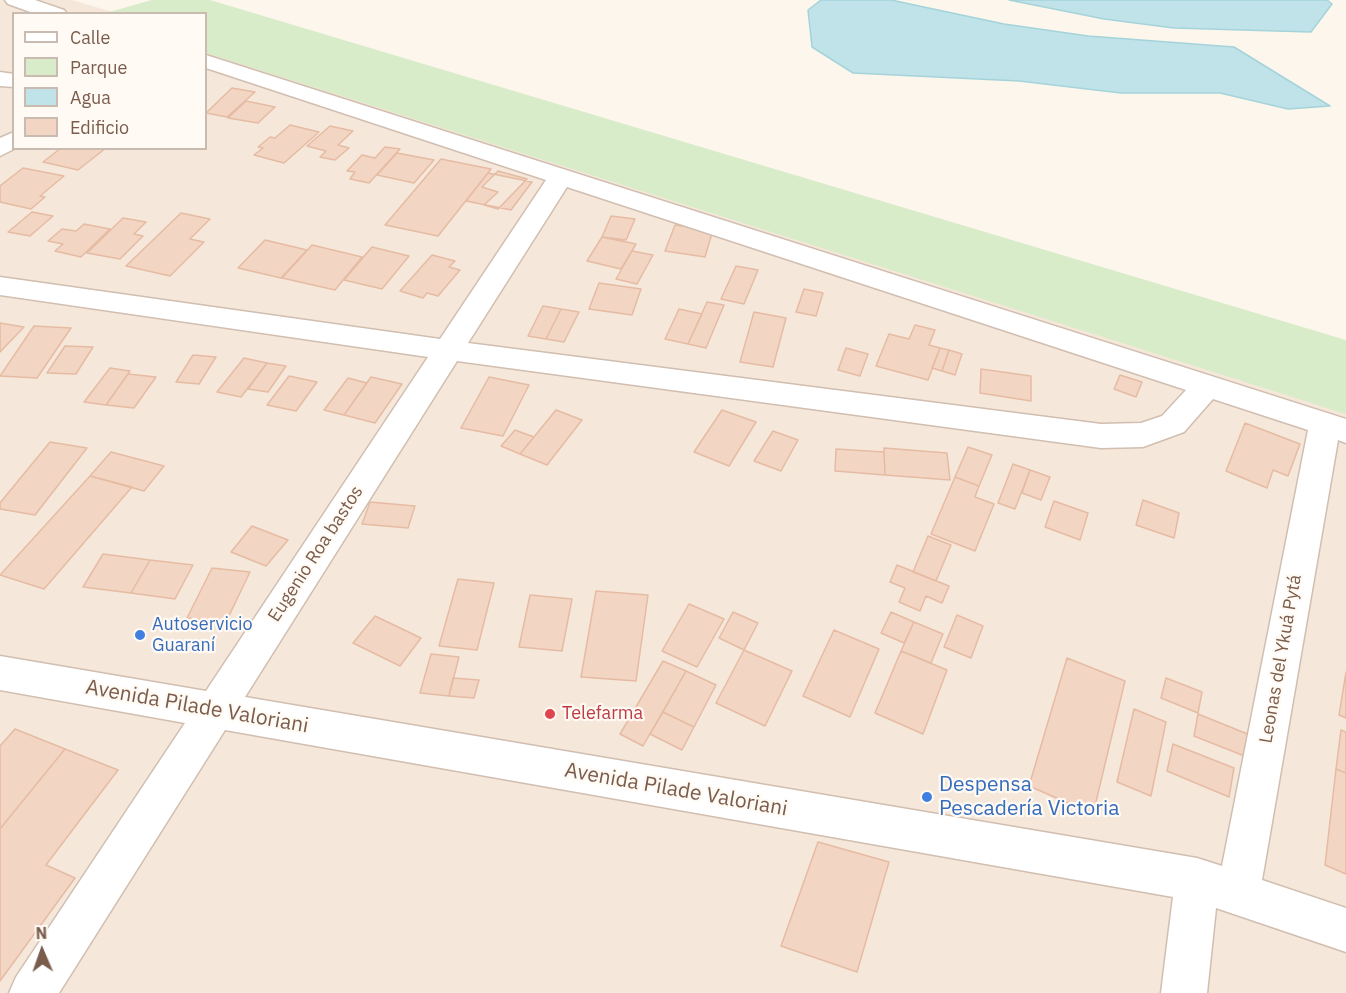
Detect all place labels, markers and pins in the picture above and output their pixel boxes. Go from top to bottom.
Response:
place label: Autoservicio Guaraní [152,614,253,656]
marker: Autoservicio Guaraní [133,628,147,642]
place label: Telefarma [562,703,643,725]
marker: Telefarma [543,707,557,721]
place label: Despensa Pescadería Victoria [939,772,1119,822]
marker: Despensa Pescadería Victoria [920,790,934,804]

